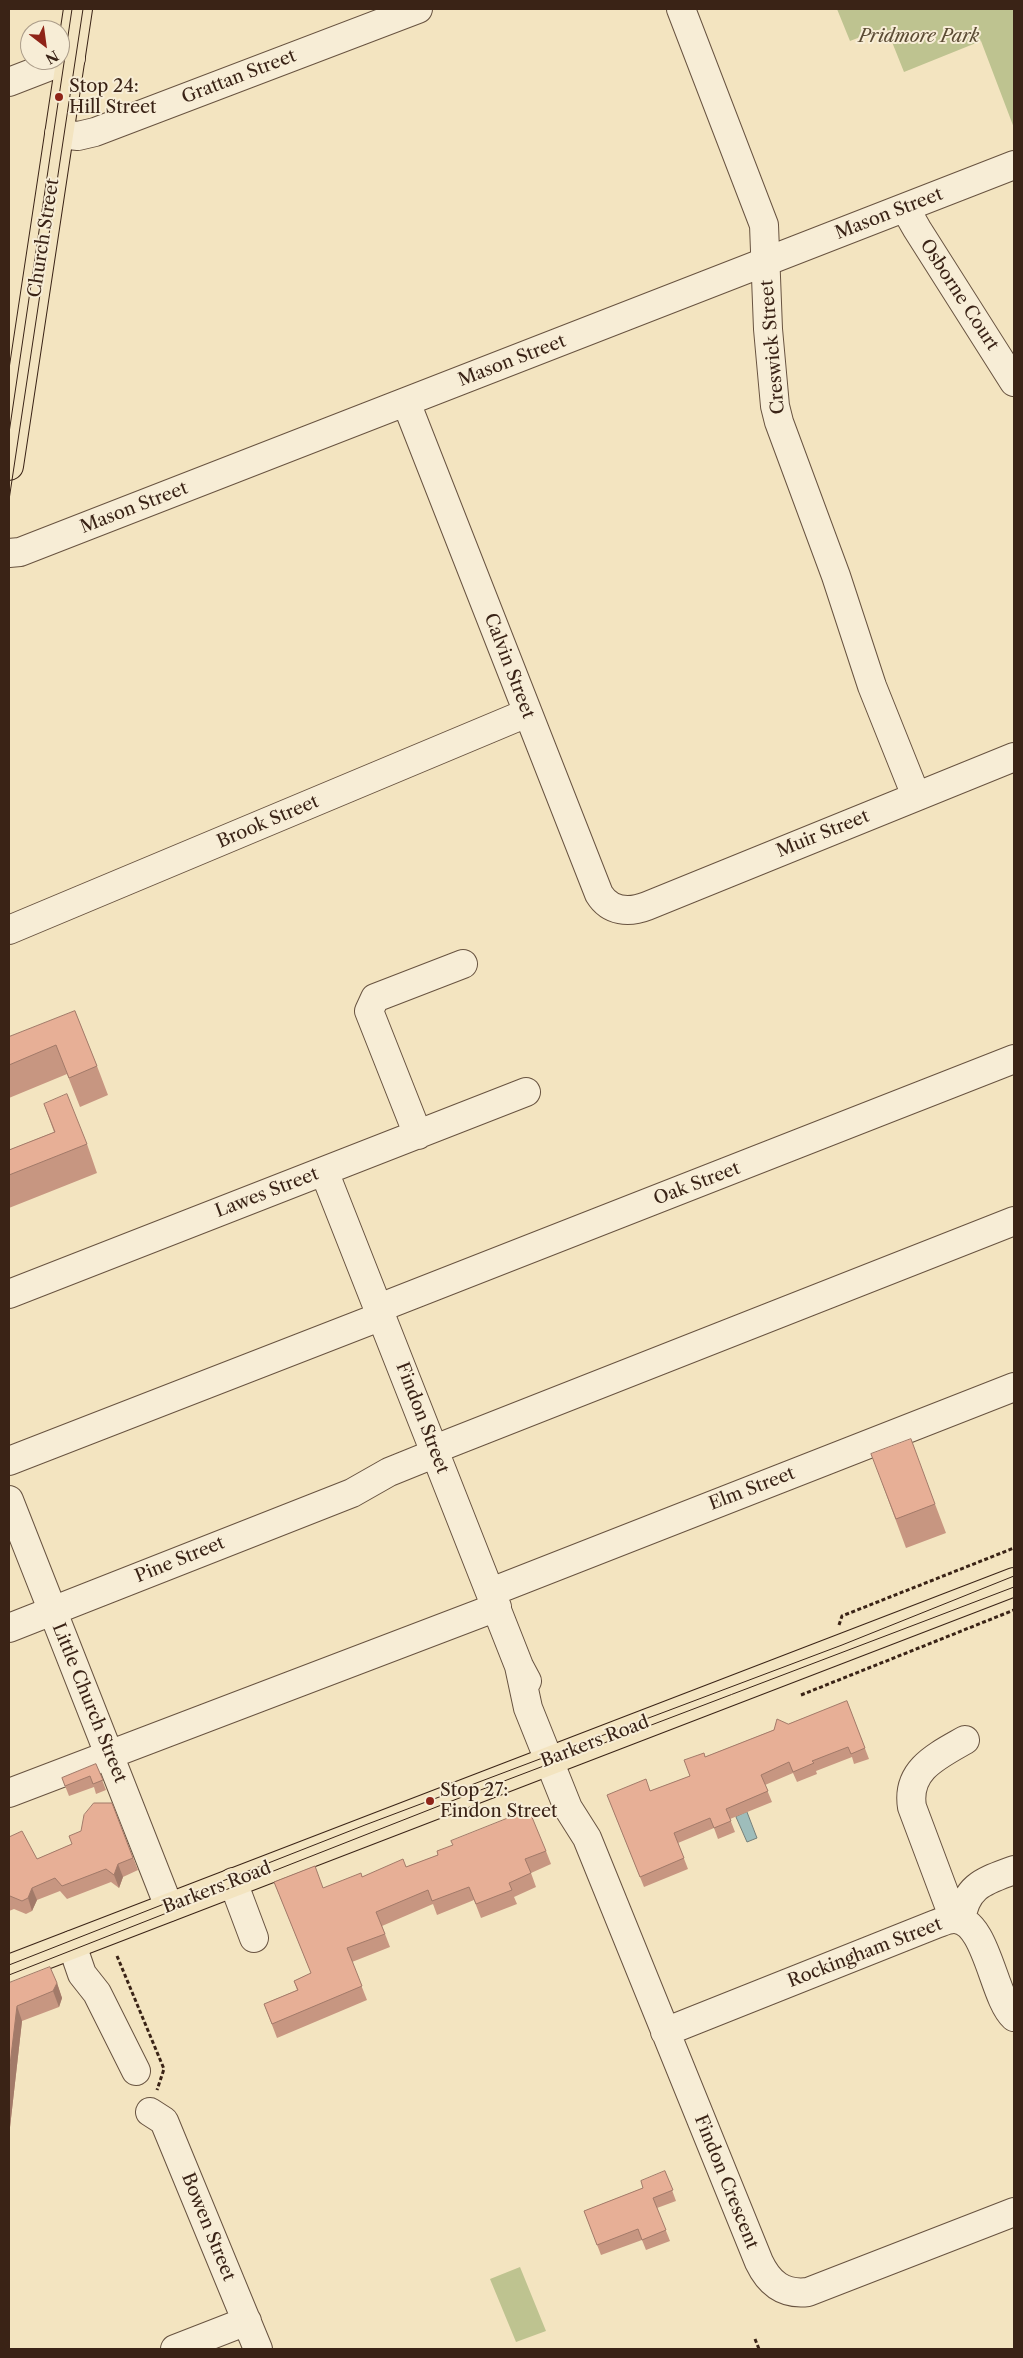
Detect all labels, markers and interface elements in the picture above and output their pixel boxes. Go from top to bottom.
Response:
north arrow [20,20,70,70]
park label: Pridmore Park [859,26,979,48]
street label: Grattan Street [179,45,299,109]
text: N [42,46,62,68]
place label: Stop 24: Hill Street [69,76,156,118]
marker: Stop 24: Hill Street [53,91,65,103]
street label: Church Street [24,177,64,299]
street label: Mason Street [832,184,946,244]
street label: Osborne Court [915,235,1003,355]
street label: Creswick Street [756,279,790,415]
street label: Mason Street [455,331,569,391]
street label: Mason Street [77,478,191,538]
street label: Calvin Street [479,610,539,722]
street label: Brook Street [214,791,322,853]
street label: Muir Street [774,806,872,862]
street label: Oak Street [651,1158,743,1210]
street label: Lawes Street [212,1163,322,1223]
street label: Findon Street [391,1359,453,1477]
street label: Elm Street [706,1463,798,1515]
street label: Pine Street [132,1532,228,1588]
street label: Little Church Street [47,1620,131,1786]
street label: Barkers Road [538,1711,652,1773]
place label: Stop 27: Findon Street [440,1780,557,1822]
marker: Stop 27: Findon Street [424,1795,436,1807]
street label: Barkers Road [160,1857,274,1919]
street label: Rockingham Street [785,1914,945,1992]
street label: Findon Crescent [689,2112,763,2252]
street label: Bowen Street [177,2170,239,2284]

